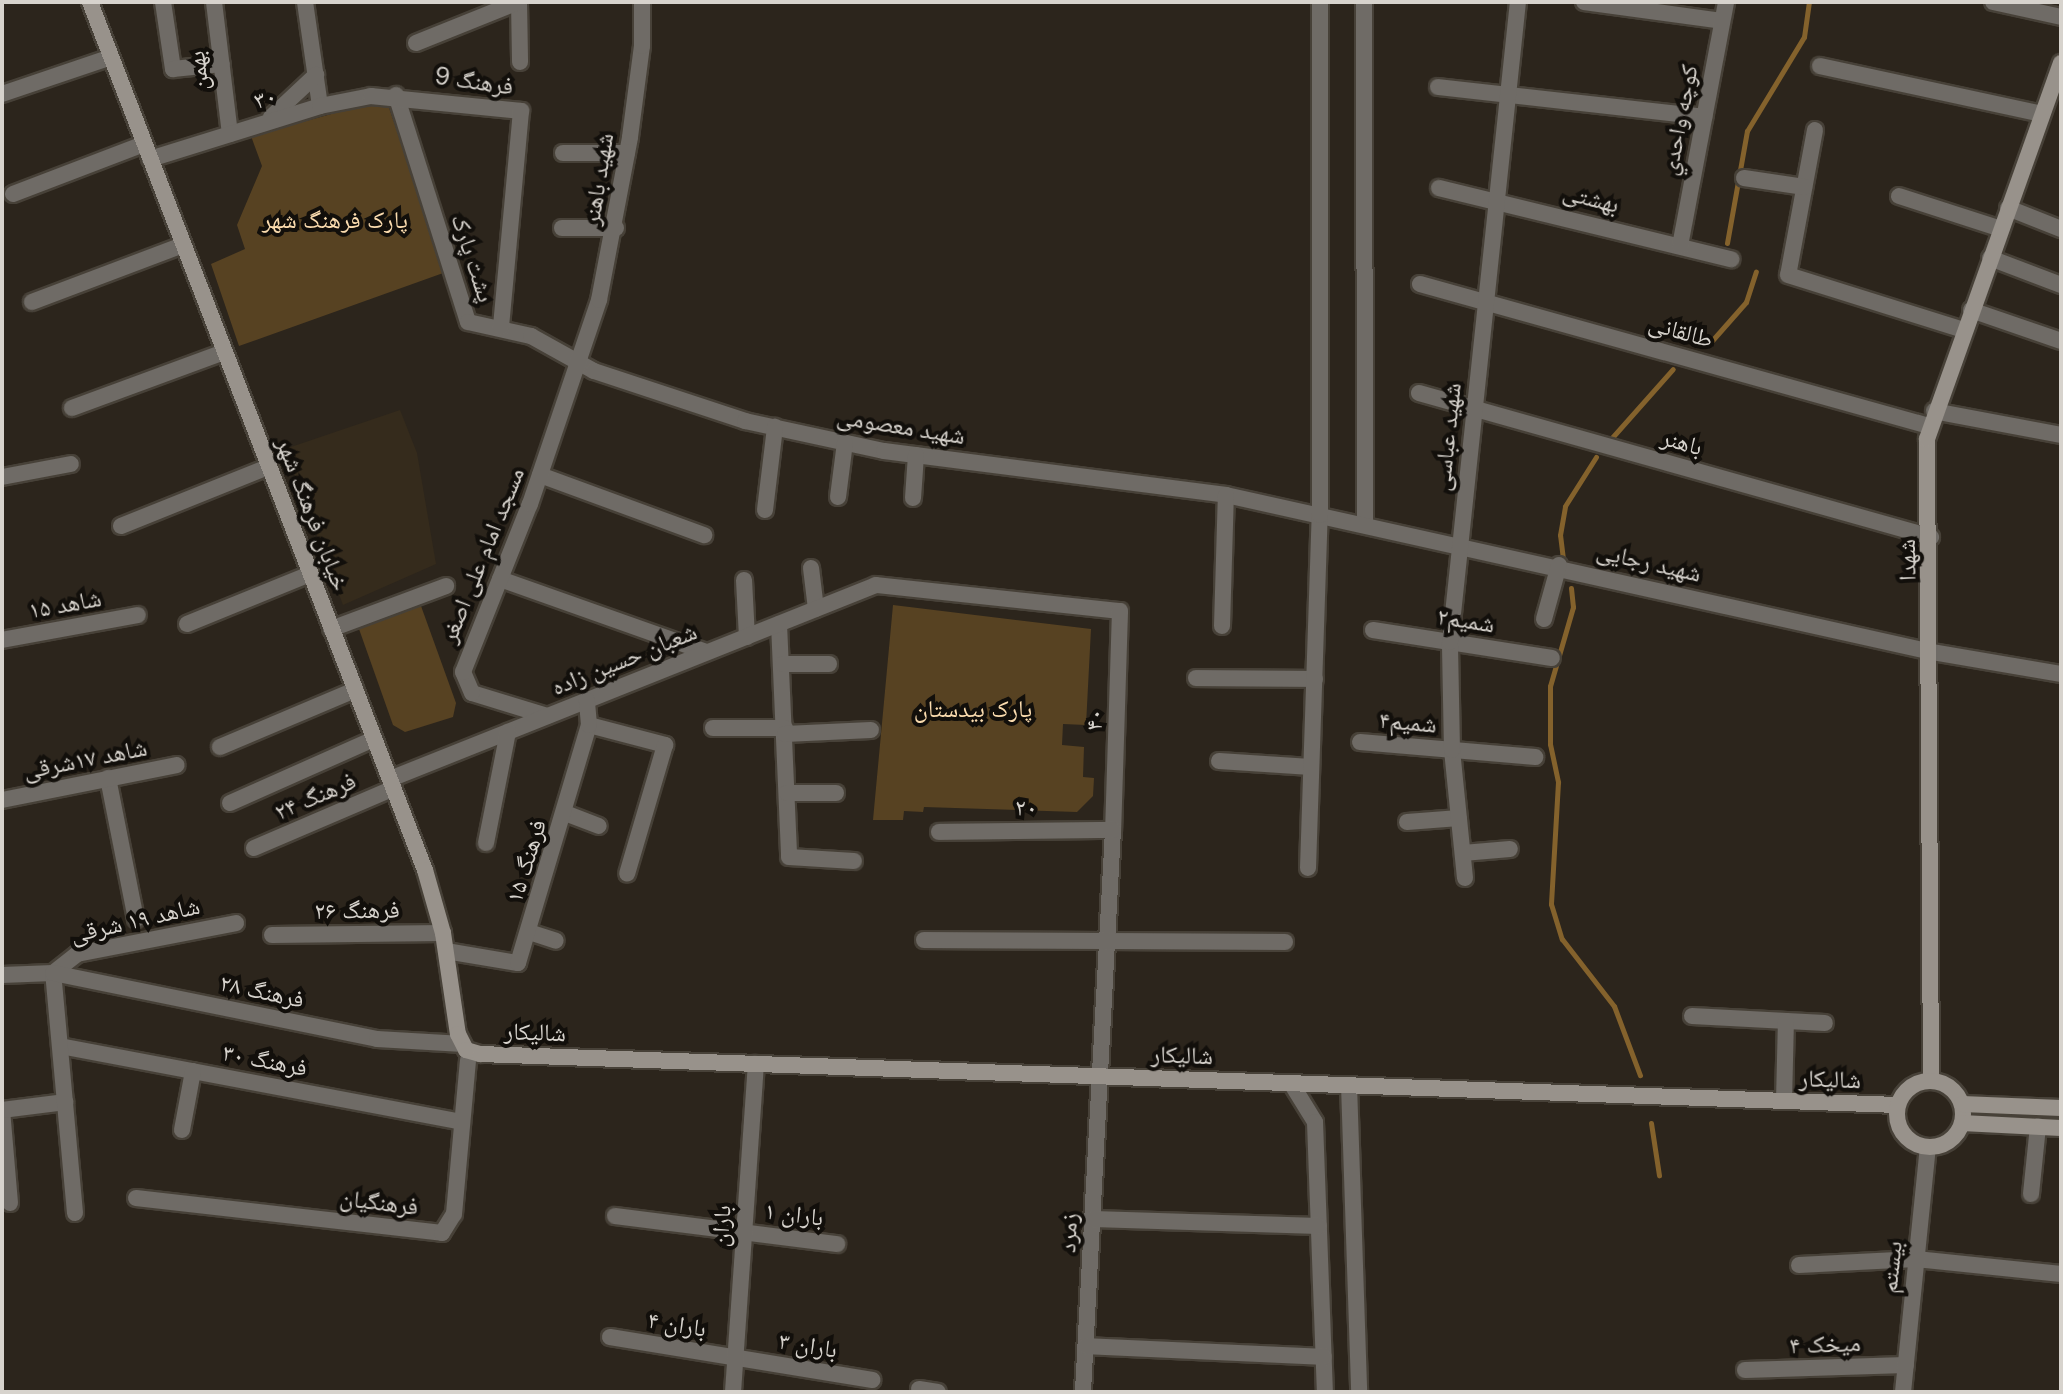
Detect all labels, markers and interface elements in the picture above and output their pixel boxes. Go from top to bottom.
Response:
street label: بهمن [181,50,215,92]
street label: فرهنگ 9 [433,61,515,101]
street label: كوچه واحدي [1654,62,1704,178]
street label: ۳۰ [250,81,280,115]
street label: شهید باهنر [577,131,619,227]
street label: بهشتی [1560,177,1622,219]
park label: پارک فرهنگ شهر [262,206,408,234]
street label: پشت پارک [445,210,501,306]
street label: طالقانی [1646,308,1716,354]
street label: شهید عباسی [1427,381,1467,493]
street label: شهید معصومی [835,402,967,450]
street label: باهنر [1658,422,1706,462]
street label: خیابان فرهنگ شهر [271,433,355,595]
street label: مسجد امام علی اصغر [434,463,530,647]
street label: شهید رجایی [1594,536,1704,588]
street label: شهدا [1892,539,1922,581]
street label: شاهد ۱۵ [26,583,104,625]
street label: شمیم۲ [1435,601,1497,639]
street label: شعبان حسین زاده [547,617,701,701]
park label: پارک بیدستان [914,695,1032,723]
street label: شمیم۴ [1378,705,1438,739]
street label: ۴۰ [1079,708,1109,732]
street label: شاهد ۱۷شرقی [21,733,149,785]
street label: فرهنگ ۲۴ [270,766,360,826]
street label: ۲۰ [1015,792,1037,822]
street label: فرهنگ ۱۵ [500,816,552,906]
street label: شاهد ۱۹ شرقی [68,891,202,949]
street label: فرهنگ ۲۶ [314,895,400,925]
street label: فرهنگ ۲۸ [217,968,307,1014]
street label: شالیکار [504,1017,566,1047]
street label: فرهنگ ۳۰ [220,1038,310,1082]
street label: شالیکار [1151,1040,1213,1070]
street label: شالیکار [1799,1064,1861,1094]
street label: فرهنگیان [338,1183,420,1221]
street label: باران ۱ [763,1196,825,1232]
street label: باران [705,1204,737,1248]
street label: زمرد [1053,1212,1083,1254]
street label: بیستم [1874,1239,1908,1295]
street label: باران ۴ [646,1305,708,1343]
street label: باران ۳ [777,1326,839,1364]
street label: میخک ۴ [1789,1328,1861,1360]

